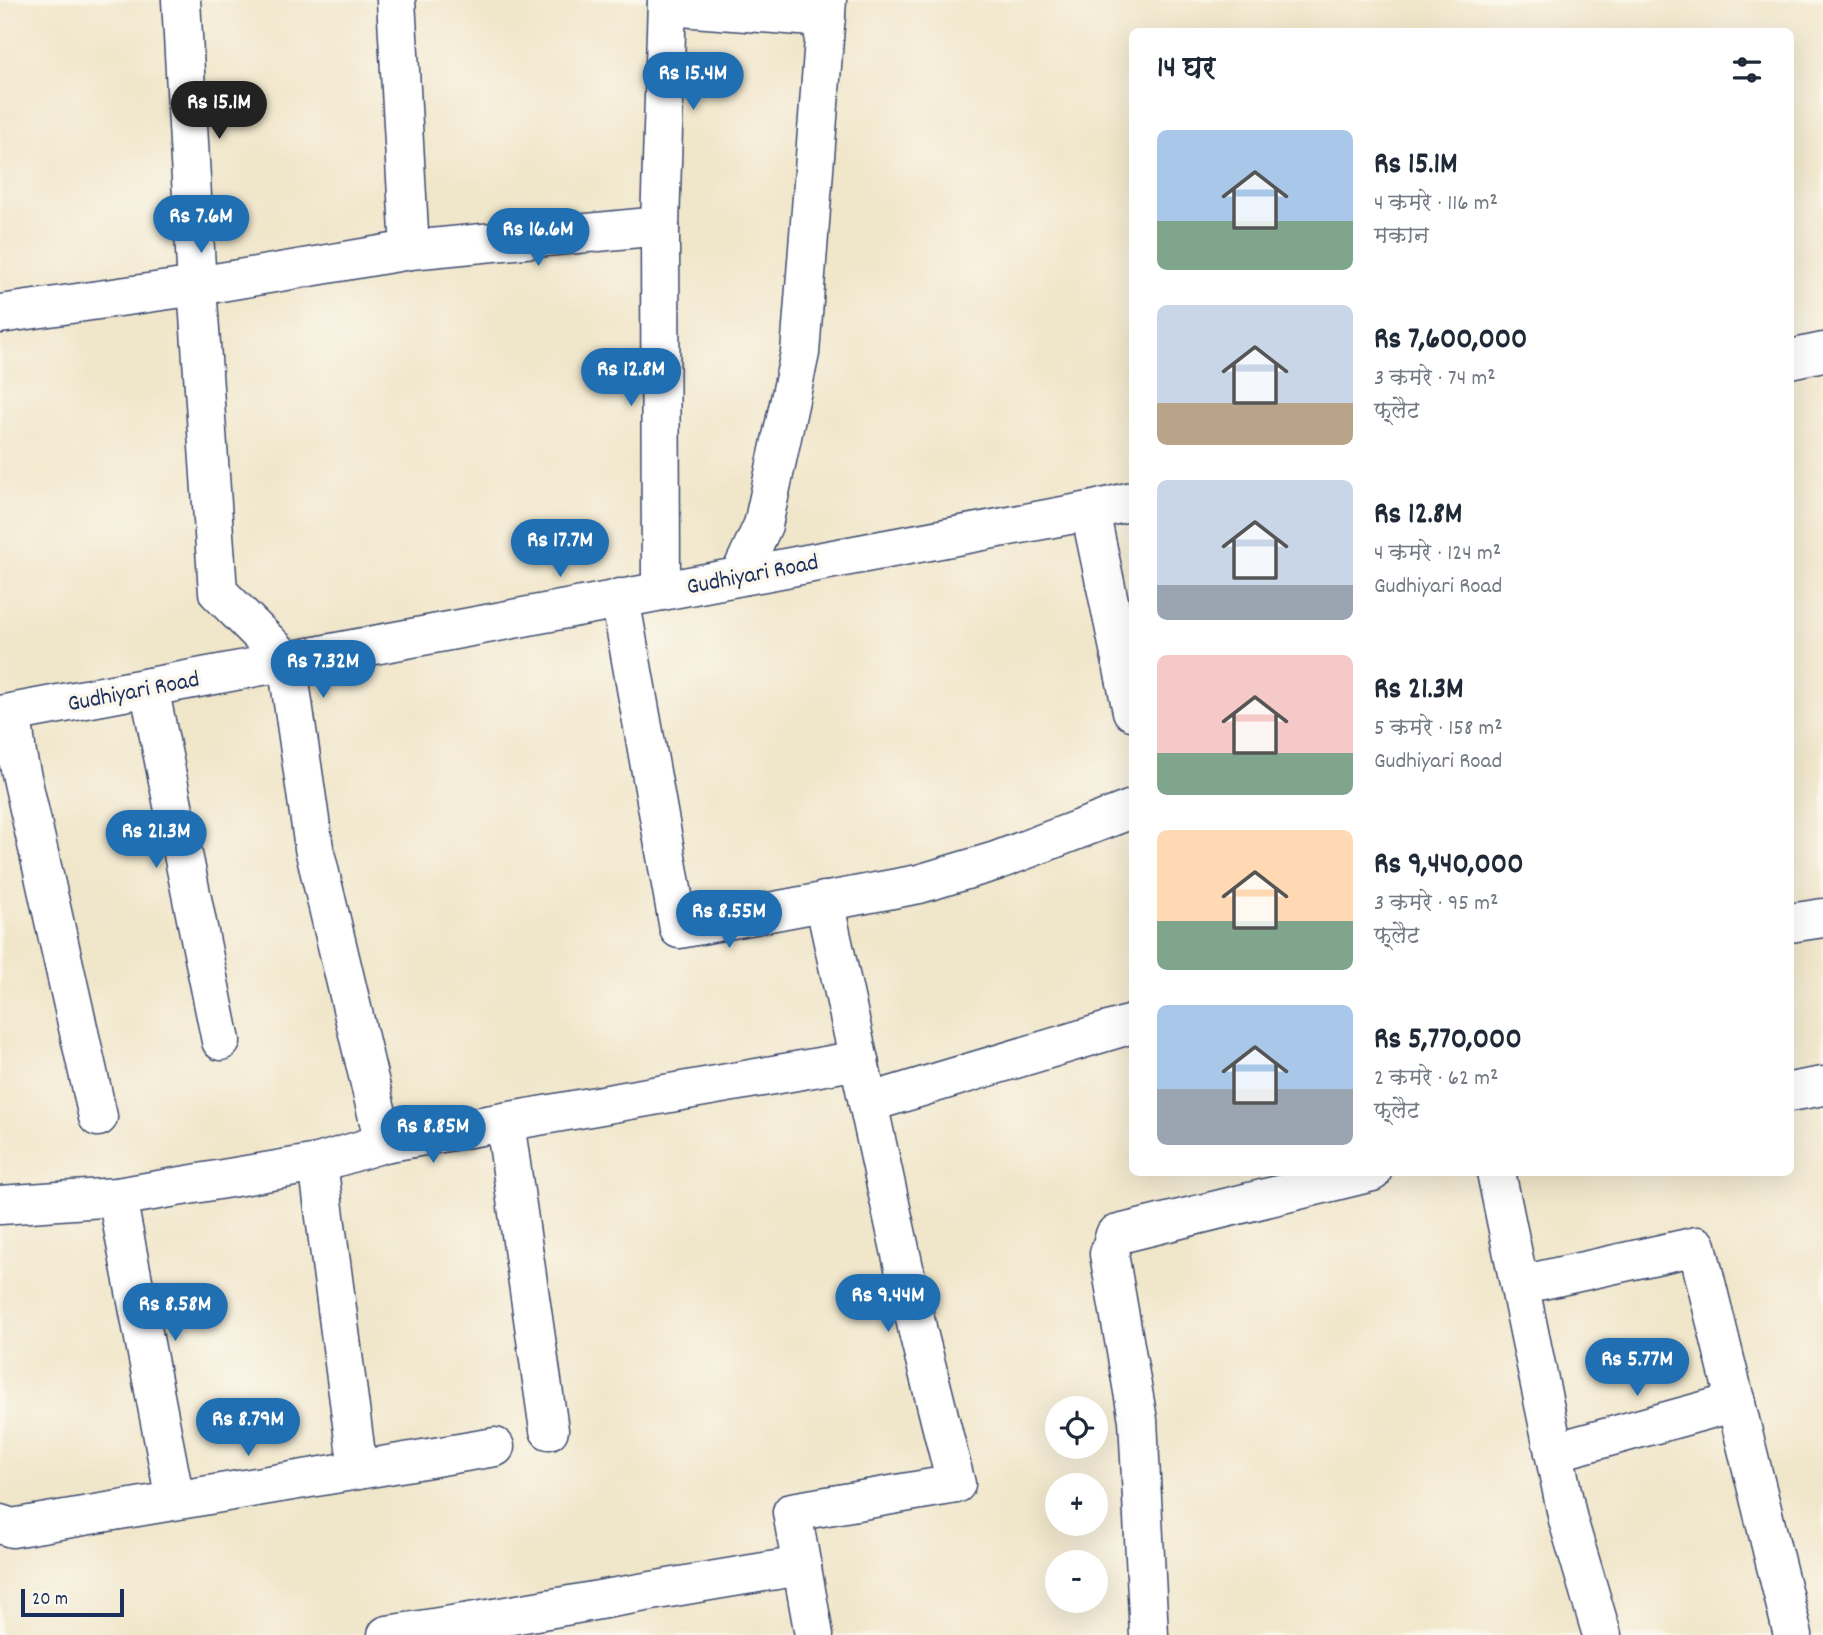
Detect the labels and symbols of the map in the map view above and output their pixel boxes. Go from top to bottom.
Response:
pin: Rs 15.4M [621,52,765,112]
pin: Rs 15.1M [147,82,291,141]
pin: Rs 7.6M [136,196,266,255]
pin: Rs 16.6M [466,208,610,268]
pin: Rs 12.8M [559,348,703,408]
pin: Rs 17.7M [488,520,632,579]
street label: Gudhiyari Road [684,546,821,605]
pin: Rs 7.32M [251,640,395,700]
street label: Gudhiyari Road [65,663,202,722]
pin: Rs 21.3M [84,810,228,870]
pin: Rs 8.55M [657,890,801,950]
pin: Rs 8.85M [361,1106,505,1165]
pin: Rs 9.44M [816,1274,960,1334]
pin: Rs 8.58M [103,1284,247,1343]
pin: Rs 5.77M [1565,1338,1709,1398]
pin: Rs 8.79M [176,1398,320,1458]
scale bar [21,1586,124,1618]

